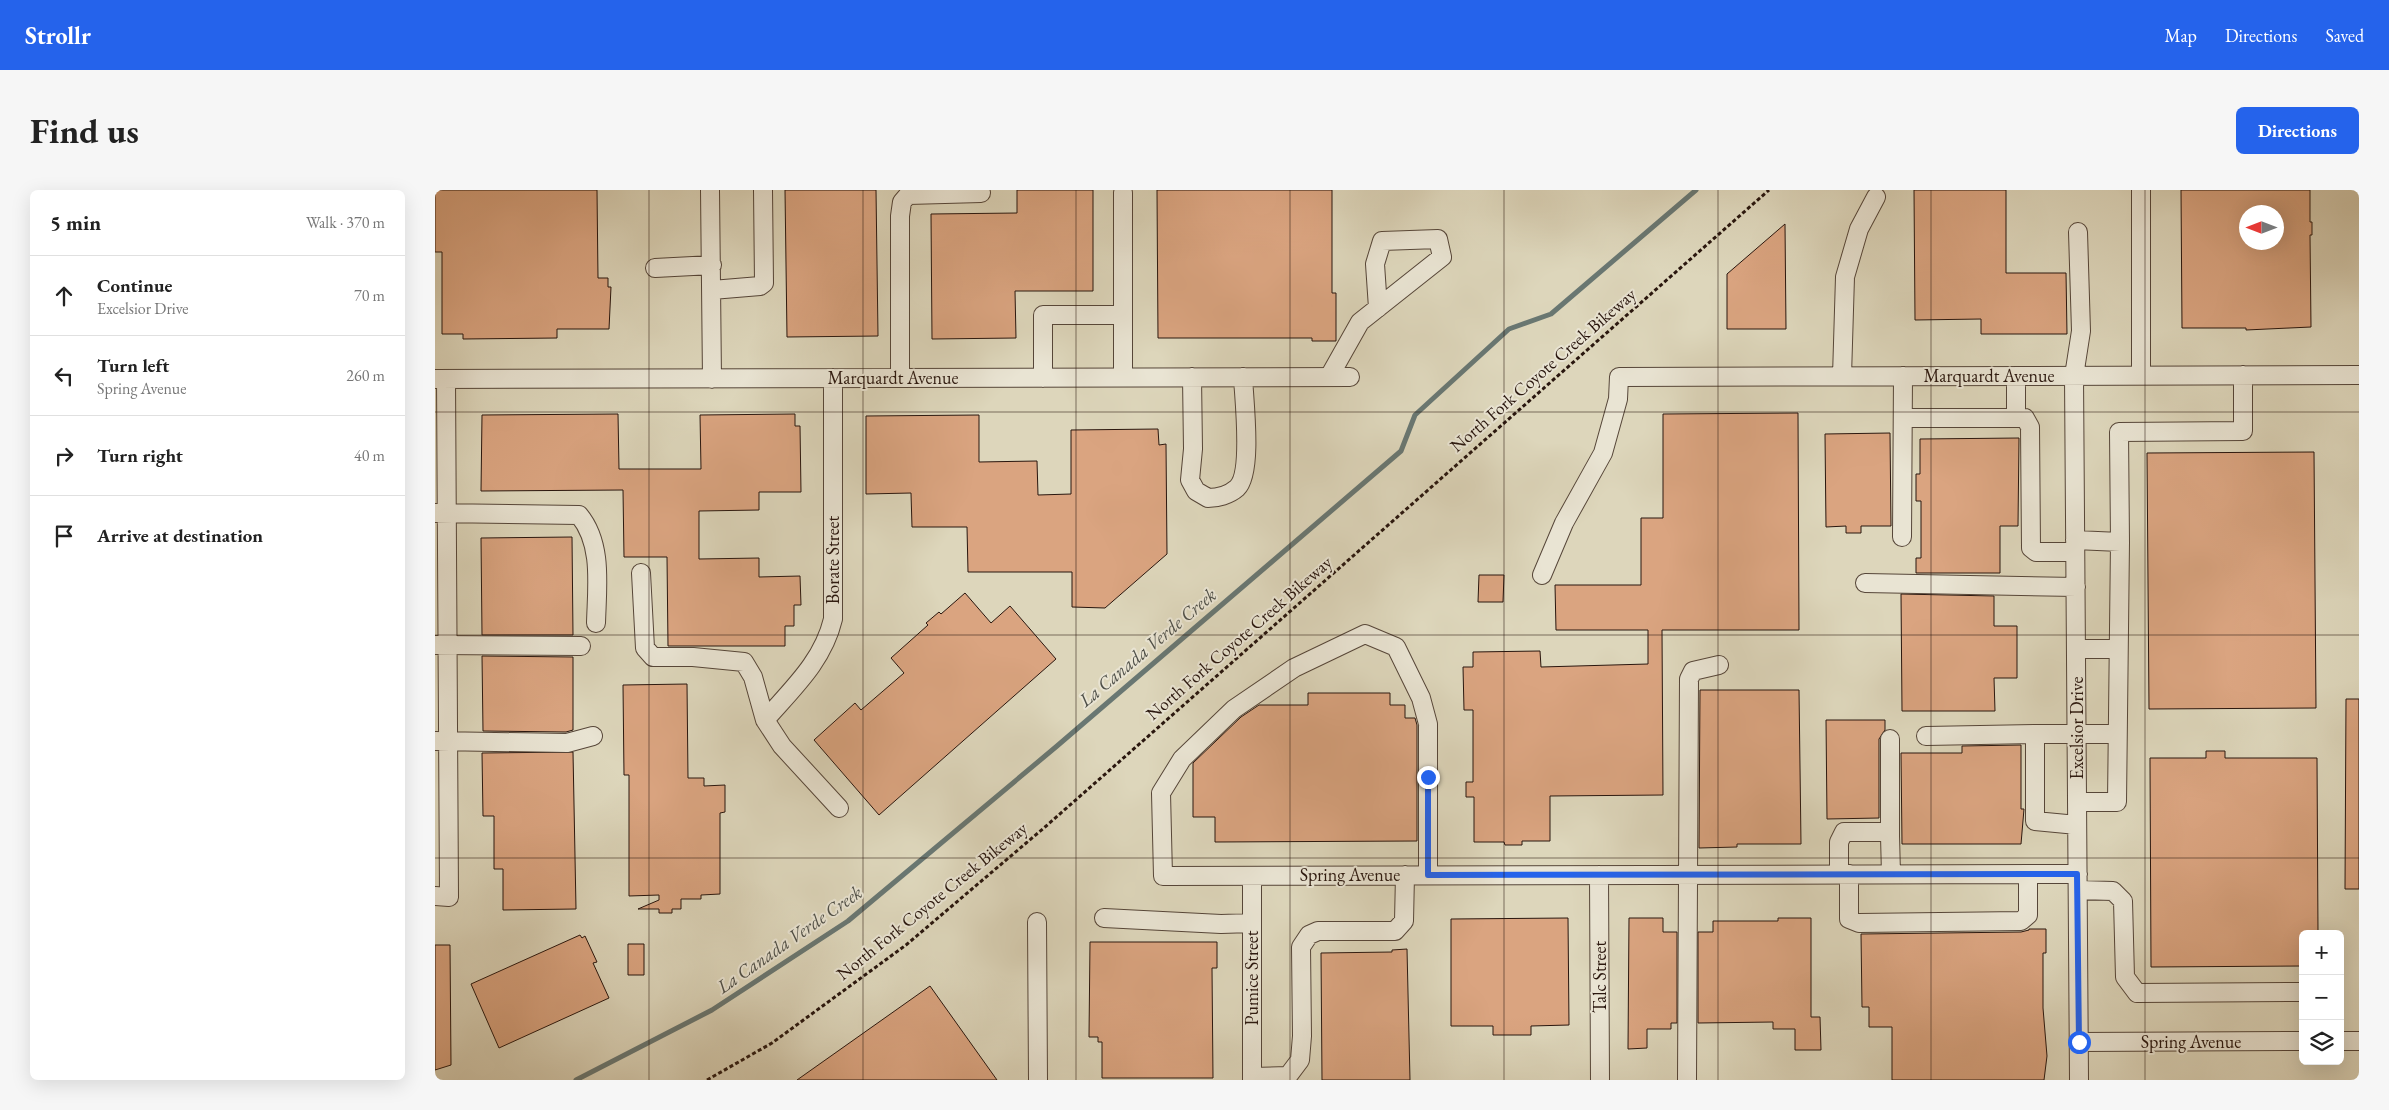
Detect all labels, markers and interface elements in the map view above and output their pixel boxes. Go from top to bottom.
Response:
text: Strollr [25,20,91,51]
text: Map [2165,24,2197,47]
text: Directions [2225,24,2297,47]
text: Saved [2325,24,2364,47]
button: Directions [2236,107,2359,154]
text: Find us [30,108,139,153]
north arrow [2239,205,2284,250]
text: 5 min [50,209,101,236]
text: Walk · 370 m [306,212,385,233]
text: Continue [97,273,172,298]
icon: ahead [50,282,78,310]
street label: North Fork Coyote Creek Bikeway [1445,282,1641,457]
text: 70 m [354,285,385,306]
text: Excelsior Drive [97,298,189,319]
text: Turn left [97,353,169,378]
icon: left [50,362,78,390]
street label: Marquardt Avenue [1923,364,2055,387]
text: 260 m [346,365,385,386]
street label: Marquardt Avenue [827,366,959,389]
text: Spring Avenue [97,378,187,399]
icon: right [50,442,78,470]
text: Turn right [97,443,183,468]
text: 40 m [354,445,385,466]
street label: Borate Street [821,515,844,604]
icon: arrive [50,522,78,550]
text: Arrive at destination [97,523,263,548]
street label: North Fork Coyote Creek Bikeway [1141,550,1337,725]
water label: La Canada Verde Creek [1072,582,1222,713]
street label: Excelsior Drive [2065,677,2088,779]
route end [1417,766,1440,789]
street label: North Fork Coyote Creek Bikeway [831,816,1032,985]
street label: Spring Avenue [1300,863,1400,886]
water label: La Canada Verde Creek [711,880,867,1000]
street label: Pumice Street [1240,930,1263,1025]
map controls [2299,930,2344,1065]
button: + [2299,930,2344,975]
street label: Talc Street [1588,941,1611,1013]
button: − [2299,975,2344,1020]
button: layers [2299,1020,2344,1065]
street label: Spring Avenue [2141,1030,2241,1053]
route start [2068,1031,2091,1054]

